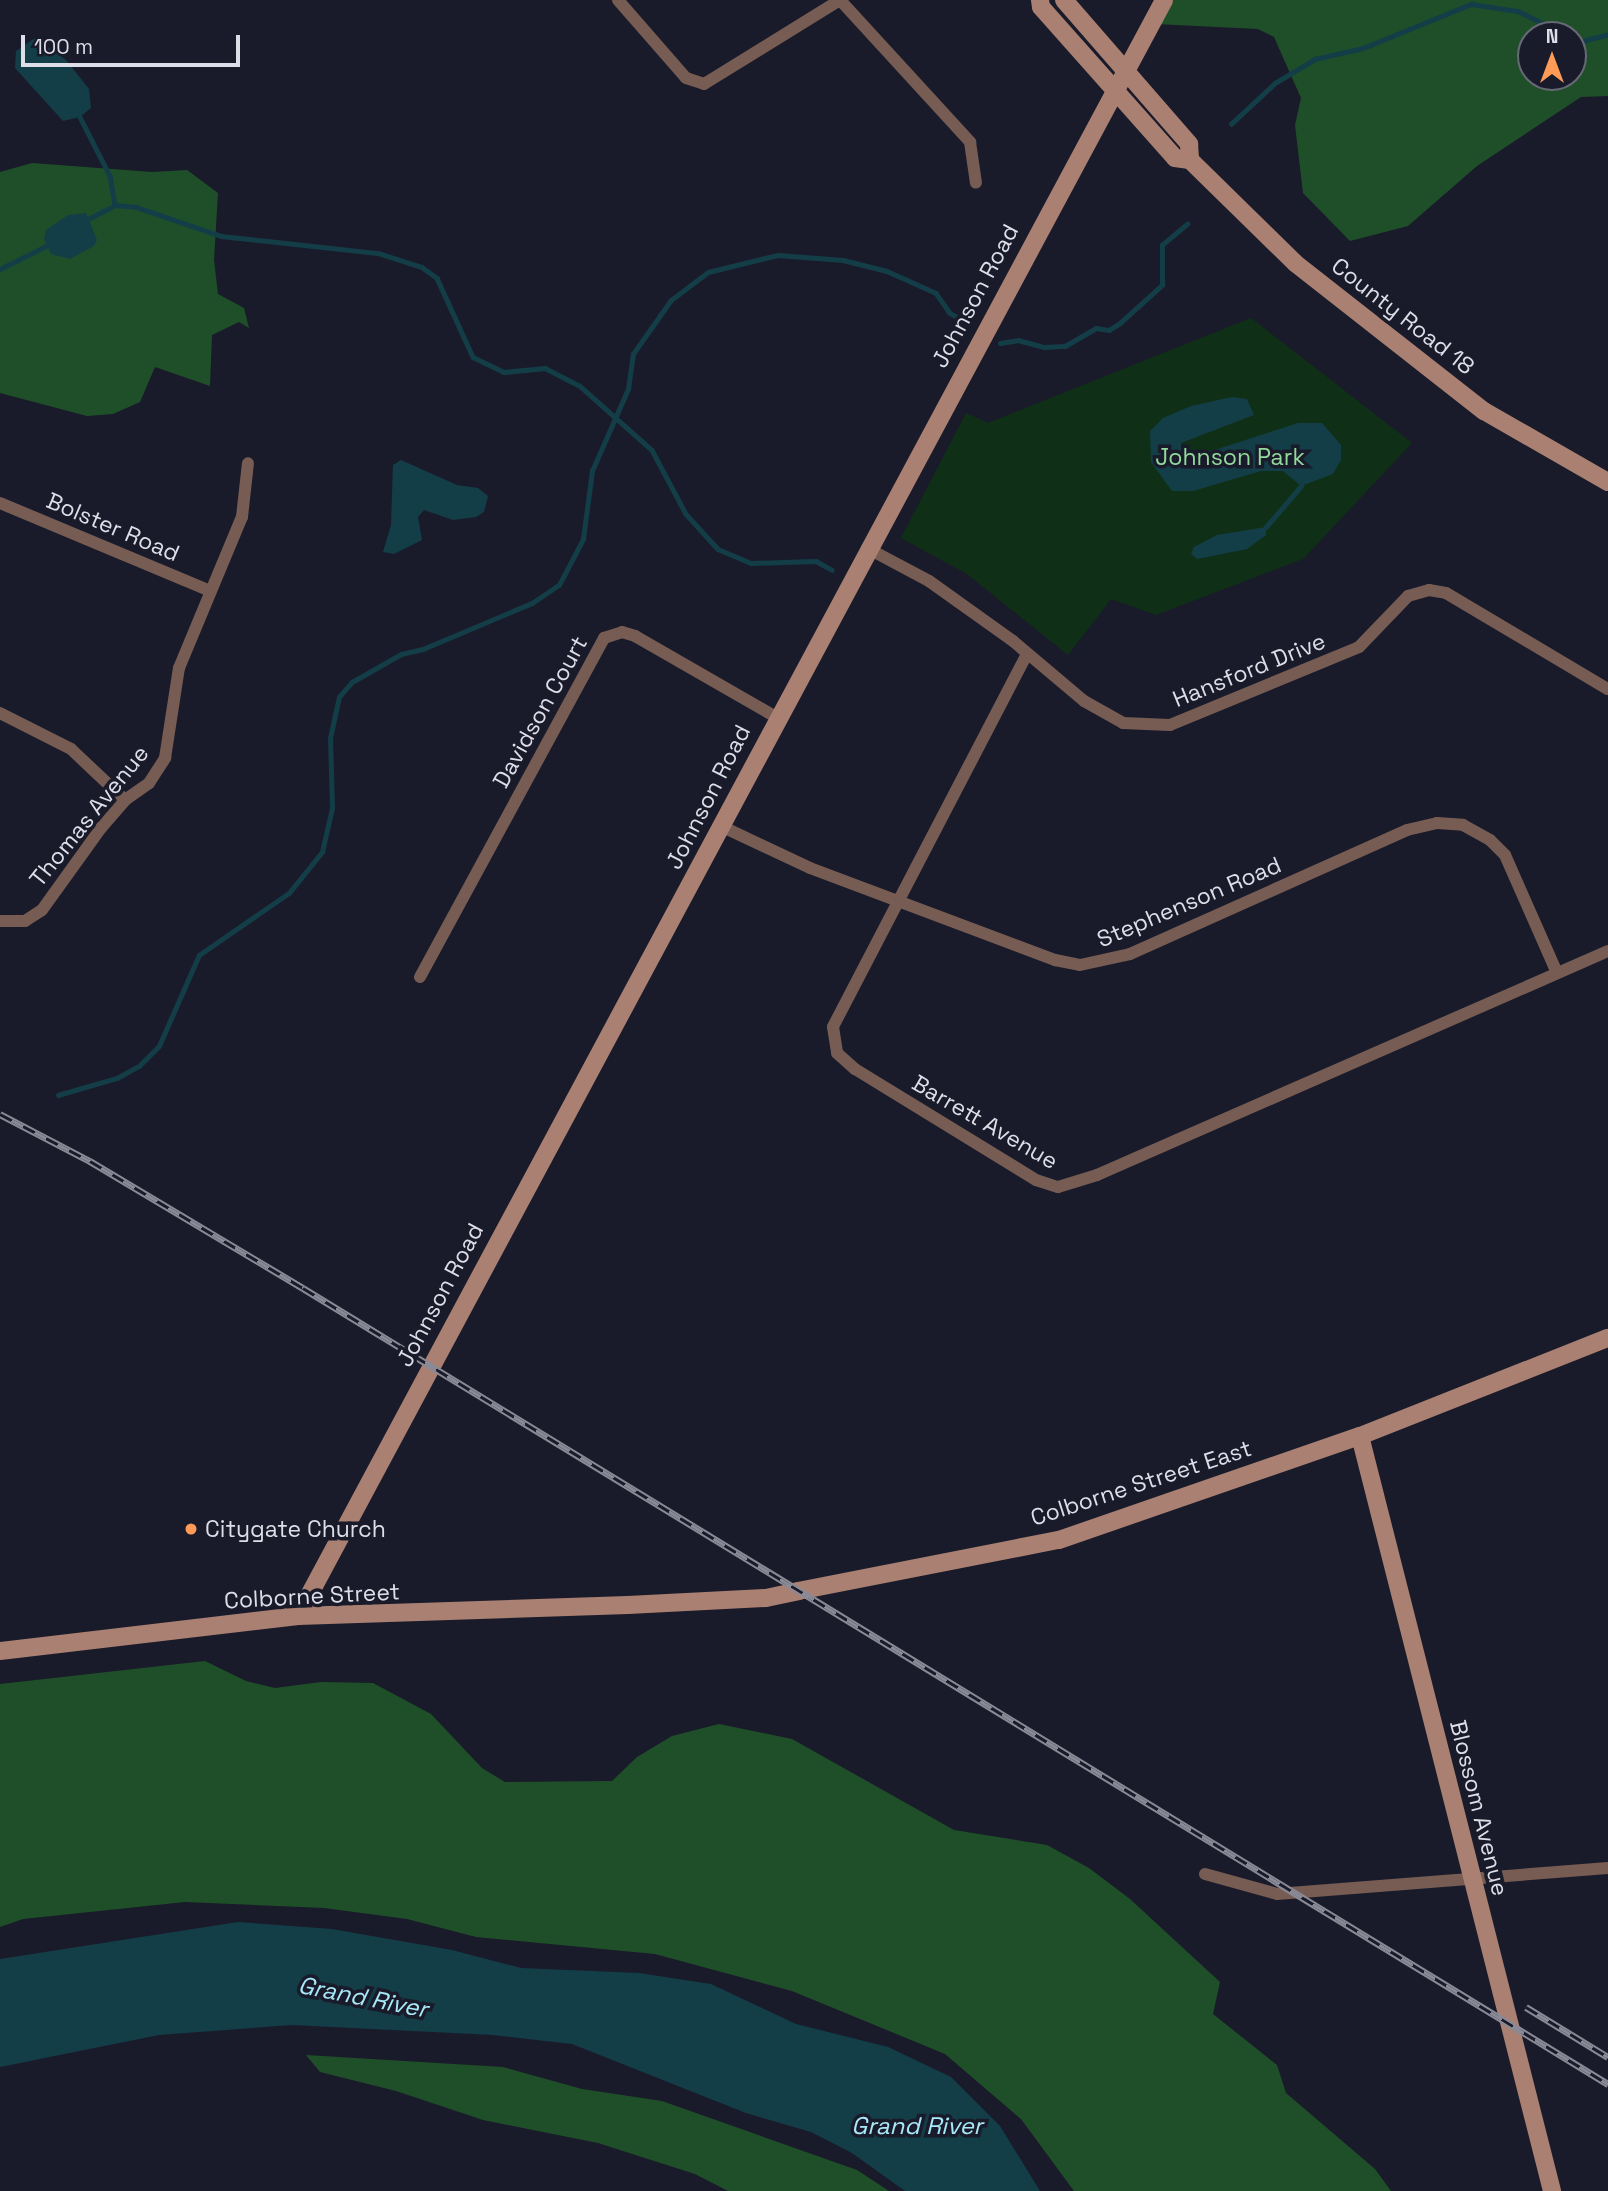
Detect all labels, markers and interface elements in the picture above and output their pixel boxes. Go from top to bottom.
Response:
scale bar [24,21,243,65]
north arrow [1517,21,1587,91]
text: N [1546,24,1558,49]
text: 100 m [34,33,93,60]
street label: Johnson Road [926,220,1024,372]
street label: County Road 18 [1326,252,1480,380]
park label: Johnson Park [1155,443,1305,471]
street label: Bolster Road [42,487,184,567]
street label: Hansford Drive [1169,627,1329,713]
street label: Davidson Court [487,631,593,793]
street label: Johnson Road [660,720,756,874]
street label: Thomas Avenue [24,740,154,892]
street label: Stephenson Road [1093,851,1285,953]
street label: Barrett Avenue [907,1069,1063,1175]
street label: Johnson Road [391,1219,489,1371]
street label: Colborne Street East [1027,1434,1255,1532]
place label: Citygate Church [205,1515,386,1543]
marker: Citygate Church [183,1521,199,1537]
street label: Colborne Street [223,1578,401,1614]
street label: Blossom Avenue [1444,1717,1514,1899]
water label: Grand River [296,1970,430,2024]
water label: Grand River [851,2112,983,2140]

